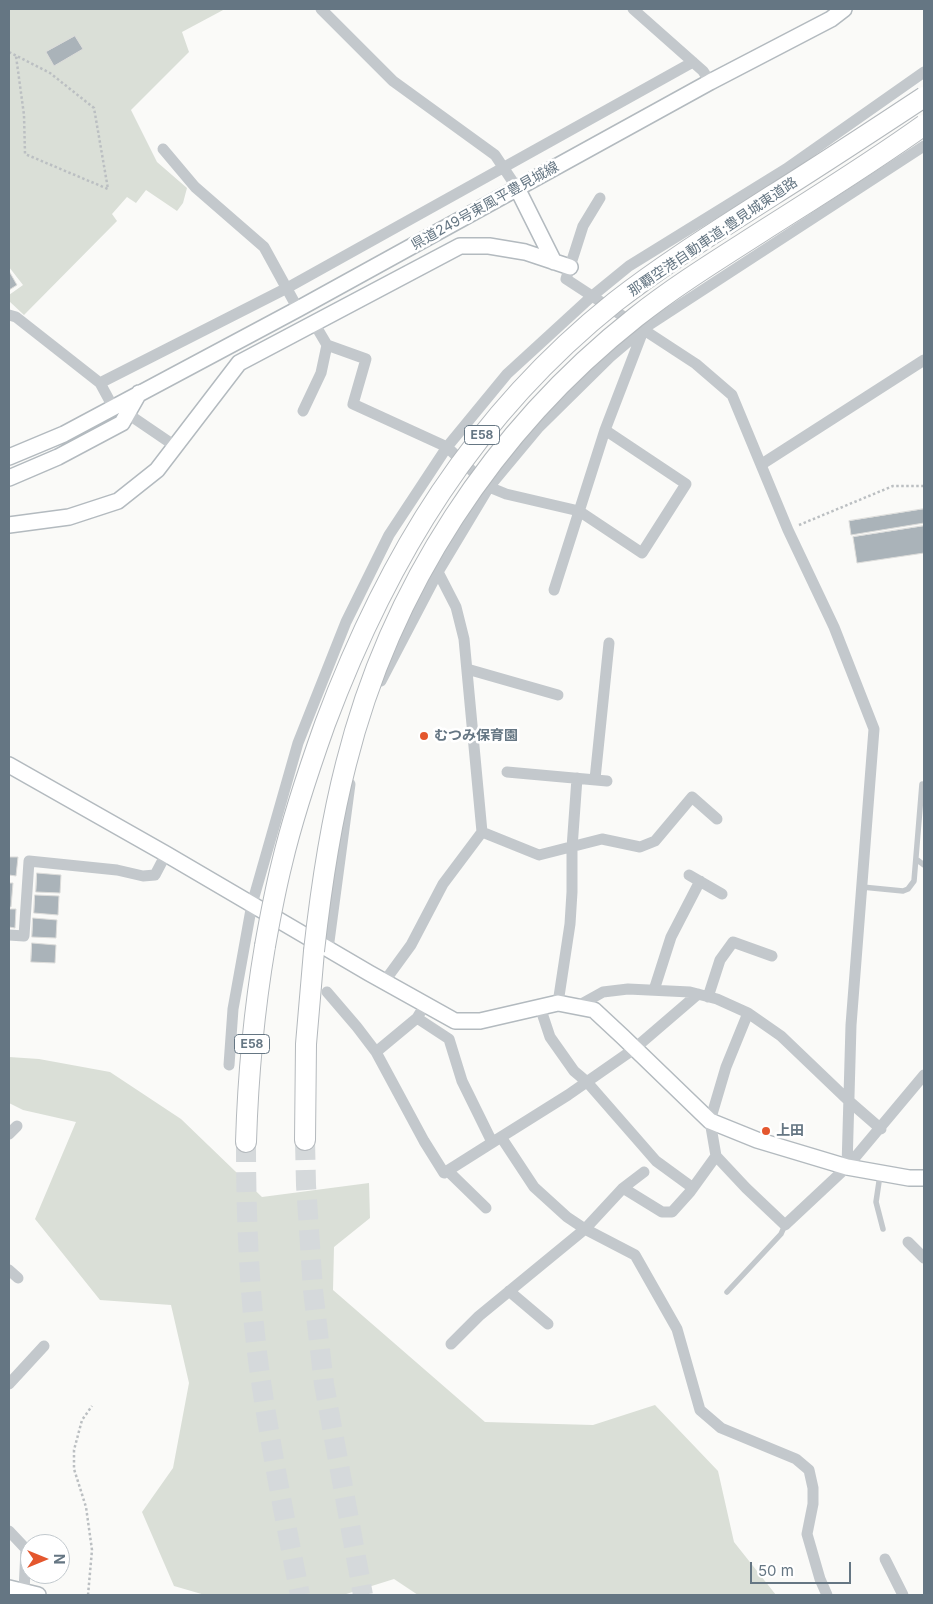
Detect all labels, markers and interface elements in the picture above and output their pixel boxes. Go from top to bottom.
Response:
street label: 県道249号東風平豊見城線 [408,158,562,254]
street label: 那覇空港自動車道;豊見城東道路 [625,174,801,300]
road number: E58 [464,426,500,444]
place label: むつみ保育園 [434,728,518,744]
marker: むつみ保育園 [418,730,430,742]
road number: E58 [234,1034,270,1054]
place label: 上田 [776,1123,804,1139]
marker: 上田 [760,1125,772,1137]
north arrow [20,1534,70,1584]
scale bar [753,1552,854,1584]
text: N [51,1554,68,1564]
text: 50 m [758,1561,794,1580]

